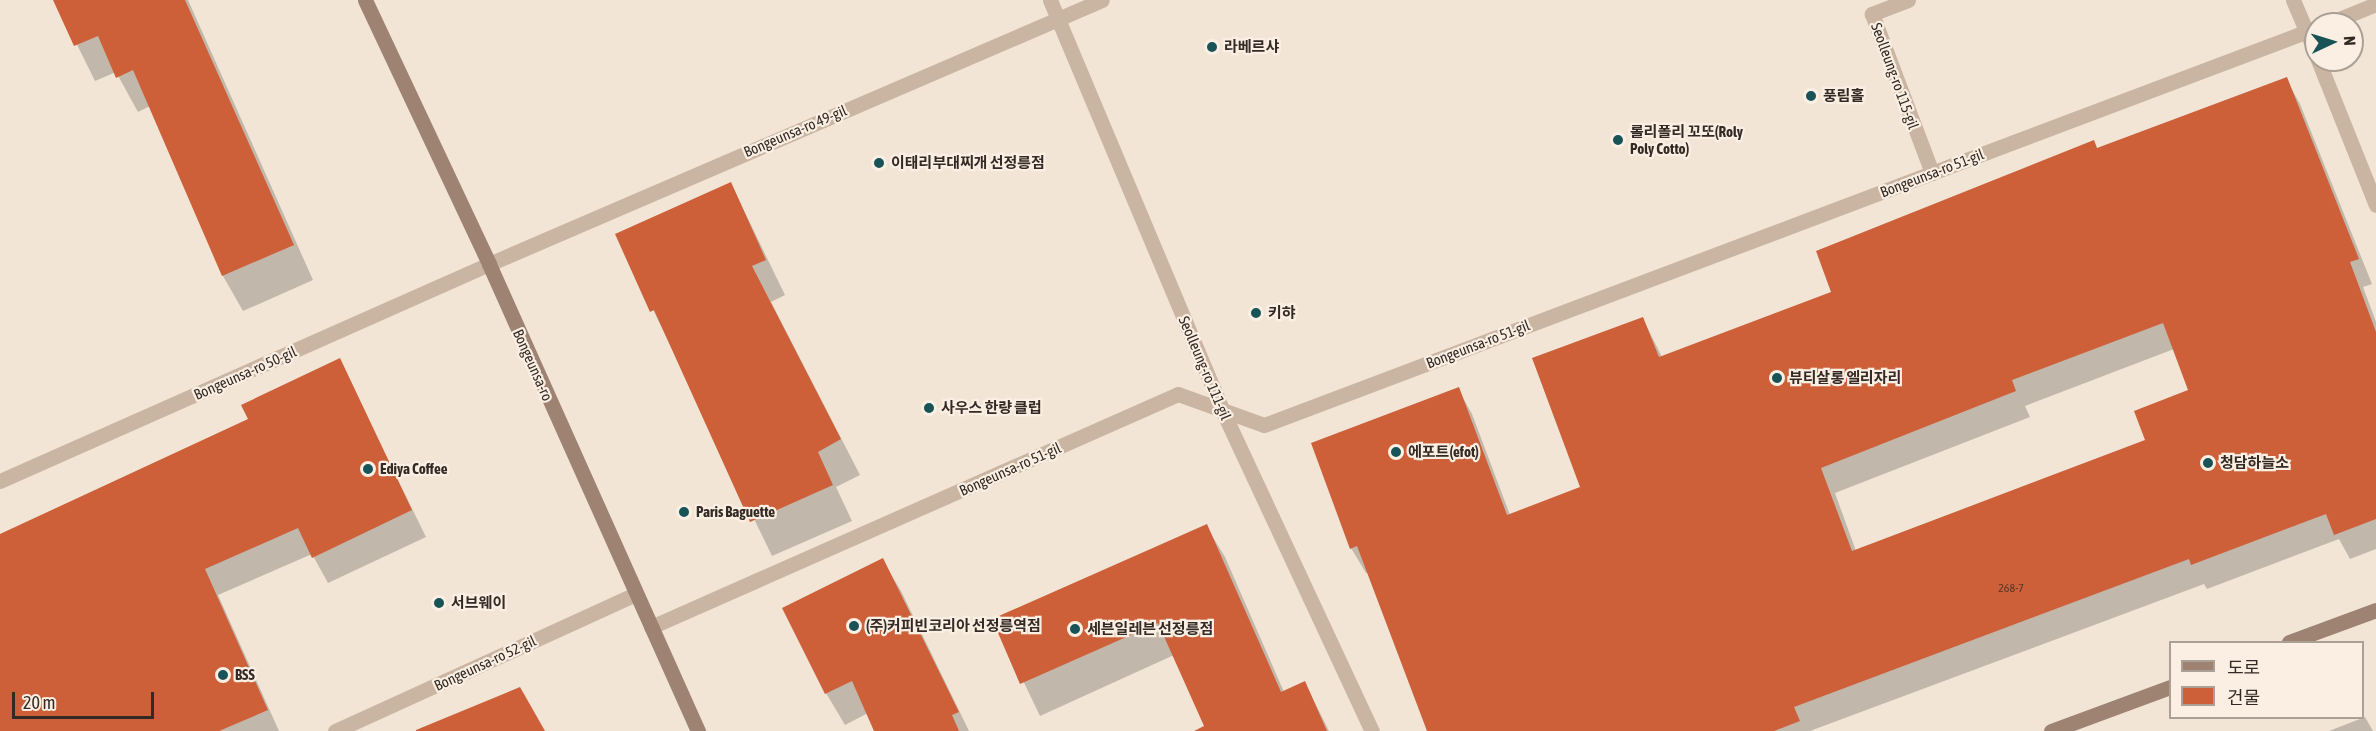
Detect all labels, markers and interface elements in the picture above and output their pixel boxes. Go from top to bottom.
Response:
north arrow [2304,12,2364,72]
street label: Seolleung-ro 115-gil [1867,20,1923,132]
text: N [2341,36,2359,46]
place label: 라베르샤 [1224,38,1279,56]
marker: 라베르샤 [1205,40,1219,54]
place label: 풍림홀 [1823,87,1864,105]
marker: 풍림홀 [1804,89,1818,103]
street label: Bongeunsa-ro 49-gil [741,101,849,161]
place label: 롤리폴리 꼬또(Roly Poly Cotto) [1630,122,1743,157]
marker: 롤리폴리 꼬또(Roly Poly Cotto) [1611,133,1625,147]
street label: Bongeunsa-ro 51-gil [1878,145,1986,201]
place label: 이태리부대찌개 선정릉점 [891,154,1045,172]
marker: 이태리부대찌개 선정릉점 [872,156,886,170]
place label: 키햐 [1268,304,1296,322]
marker: 키햐 [1249,306,1263,320]
street label: Seolleung-ro 111-gil [1175,313,1235,423]
street label: Bongeunsa-ro 51-gil [1424,316,1532,372]
street label: Bongeunsa-ro [509,326,557,404]
street label: Bongeunsa-ro 50-gil [191,342,299,404]
place label: 뷰티살롱 엘리자리 [1789,369,1901,387]
marker: 뷰티살롱 엘리자리 [1770,371,1784,385]
place label: 사우스 한량 클럽 [941,399,1042,417]
marker: 사우스 한량 클럽 [922,401,936,415]
street label: Bongeunsa-ro 51-gil [956,439,1064,499]
place label: 에포트(efot) [1408,443,1479,461]
marker: 에포트(efot) [1389,445,1403,459]
place label: 청담하늘소 [2220,454,2289,472]
marker: 청담하늘소 [2201,456,2215,470]
place label: Ediya Coffee [380,460,447,478]
marker: Ediya Coffee [361,462,375,476]
place label: Paris Baguette [696,503,775,521]
marker: Paris Baguette [677,505,691,519]
house number: 268-7 [1998,582,2024,596]
place label: 서브웨이 [451,594,506,612]
marker: 서브웨이 [432,596,446,610]
place label: (주)커피빈코리아 선정릉역점 [866,617,1041,635]
marker: (주)커피빈코리아 선정릉역점 [847,619,861,633]
place label: 세븐일레븐 선정릉점 [1087,620,1213,638]
marker: 세븐일레븐 선정릉점 [1068,622,1082,636]
street label: Bongeunsa-ro 52-gil [431,632,539,694]
legend [2169,641,2364,719]
text: 도로 [2227,657,2260,678]
place label: BSS [235,666,255,684]
marker: BSS [216,668,230,682]
scale bar [15,680,158,718]
text: 건물 [2227,687,2260,708]
text: 20 m [23,692,55,713]

